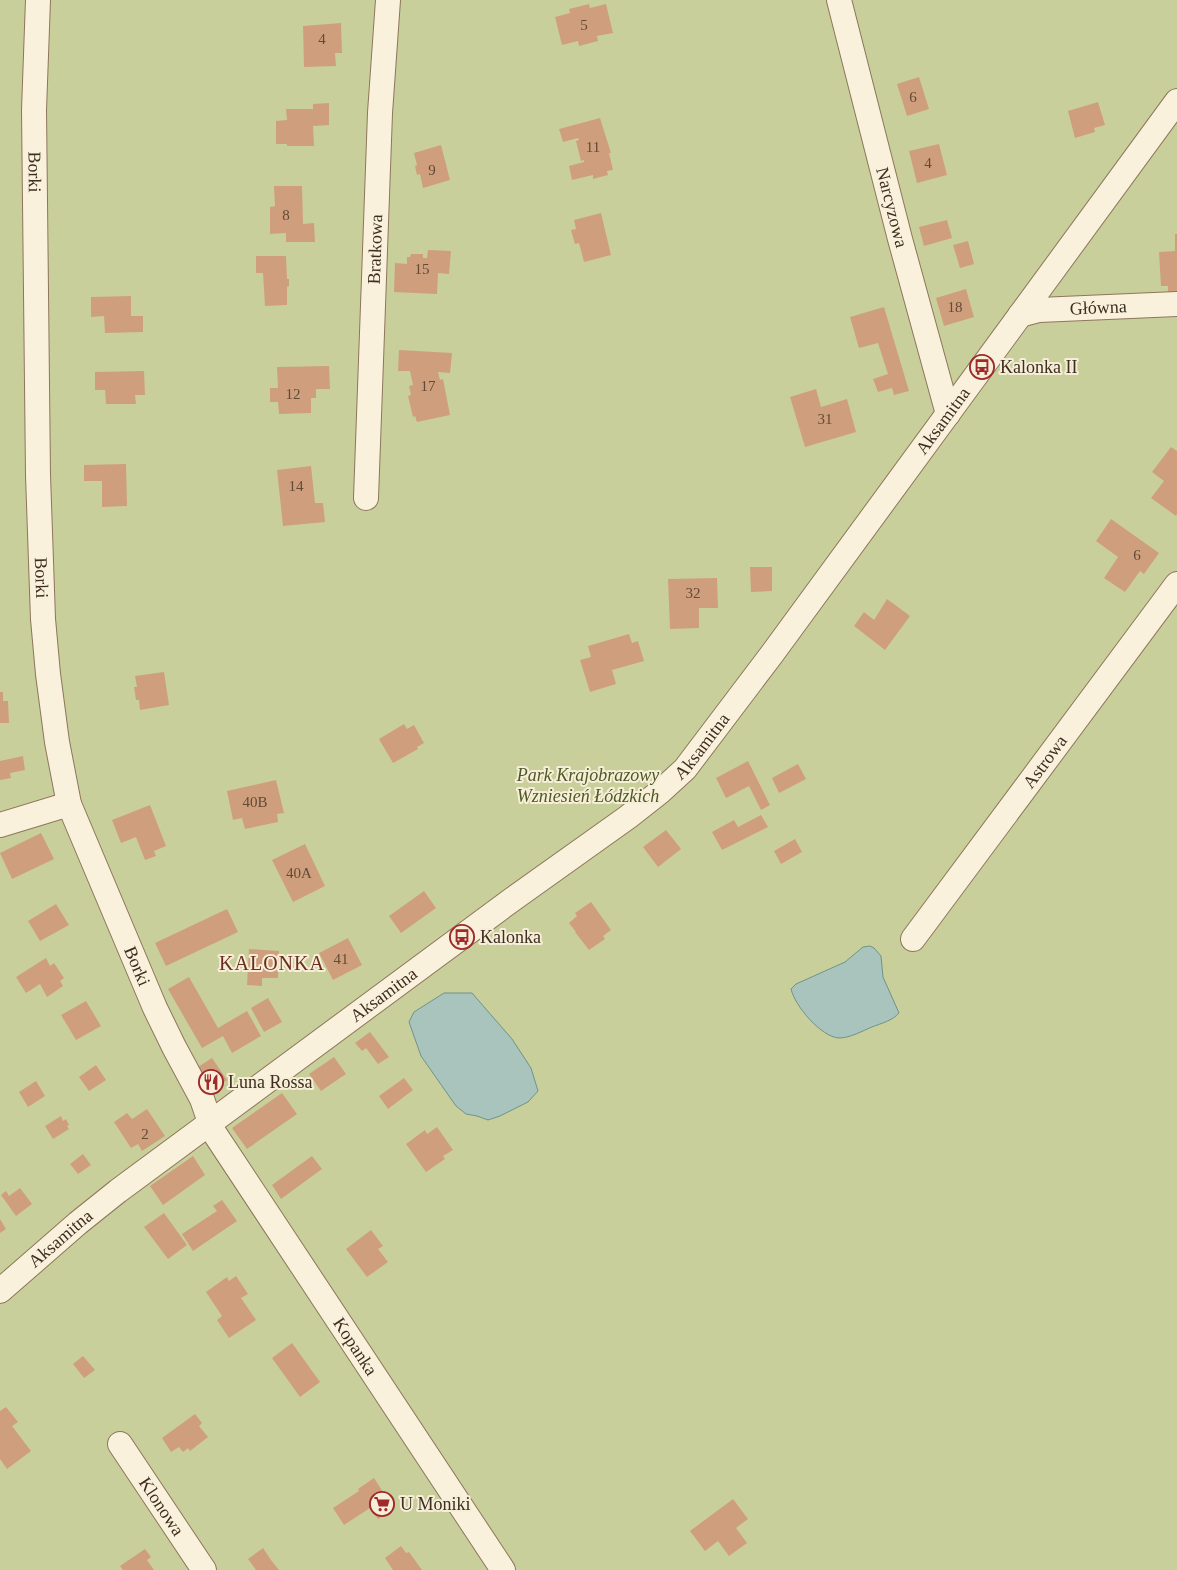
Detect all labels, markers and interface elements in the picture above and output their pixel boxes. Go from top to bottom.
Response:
house number: 5 [580,17,588,33]
house number: 4 [318,31,326,47]
house number: 6 [909,89,917,105]
house number: 11 [586,139,600,155]
street label: Borki [24,151,45,193]
house number: 4 [924,155,932,171]
house number: 9 [428,162,436,178]
street label: Narcyzowa [872,165,912,250]
house number: 8 [282,207,290,223]
street label: Bratkowa [364,214,386,285]
house number: 15 [415,261,430,277]
street label: Główna [1069,296,1127,319]
house number: 18 [948,299,963,315]
bus stop icon: Kalonka II [969,354,995,380]
place label: Kalonka II [1000,357,1077,377]
house number: 17 [421,378,436,394]
street label: Aksamitna [912,383,974,458]
house number: 12 [286,386,301,402]
house number: 31 [818,411,833,427]
house number: 14 [289,478,304,494]
house number: 6 [1133,547,1141,563]
street label: Borki [31,557,52,599]
house number: 32 [686,585,701,601]
street label: Aksamitna [670,709,734,784]
street label: Astrowa [1019,731,1071,792]
park label: Park Krajobrazowy Wzniesień Łódzkich [516,765,659,806]
house number: 40B [242,794,268,810]
house number: 40A [286,865,312,881]
bus stop icon: Kalonka [449,924,475,950]
place label: Kalonka [480,927,541,947]
street label: Borki [120,943,154,989]
house number: 41 [334,951,349,967]
district label: KALONKA [219,952,325,974]
street label: Aksamitna [346,963,421,1026]
restaurant icon: Luna Rossa [198,1069,224,1095]
place label: Luna Rossa [228,1072,313,1092]
house number: 2 [141,1126,149,1142]
street label: Aksamitna [24,1205,96,1272]
street label: Kopanka [329,1314,382,1379]
street label: Klonowa [135,1473,188,1539]
supermarket icon: U Moniki [369,1491,395,1517]
place label: U Moniki [400,1494,471,1514]

